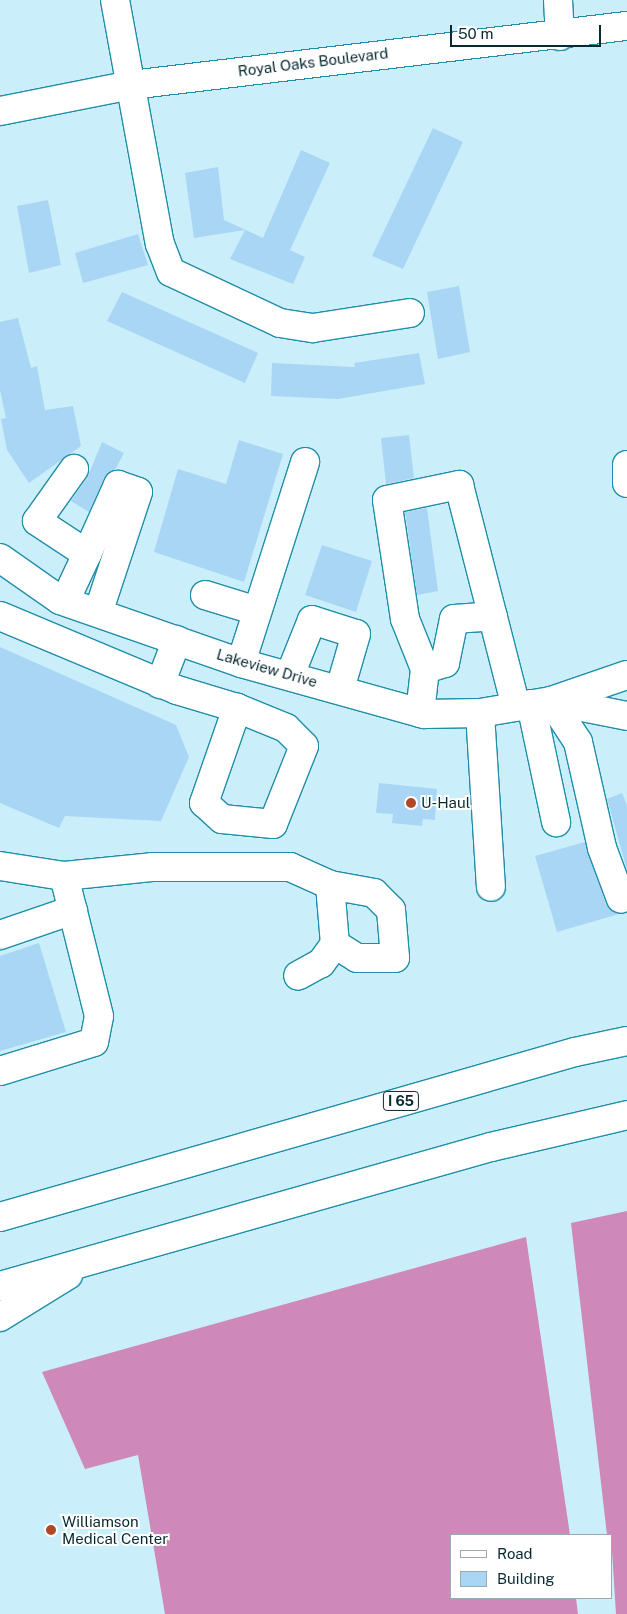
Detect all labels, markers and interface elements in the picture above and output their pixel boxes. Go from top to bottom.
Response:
scale bar [452,15,603,47]
text: 50 m [458,25,493,42]
street label: Royal Oaks Boulevard [237,44,389,80]
street label: Lakeview Drive [215,645,319,691]
place label: U-Haul [421,794,470,812]
marker: U-Haul [405,797,417,809]
road number: I 65 [382,1090,420,1112]
place label: Williamson Medical Center [62,1512,168,1547]
marker: Williamson Medical Center [44,1523,58,1537]
legend [450,1534,612,1599]
text: Road [497,1545,533,1562]
text: Building [497,1570,555,1587]

